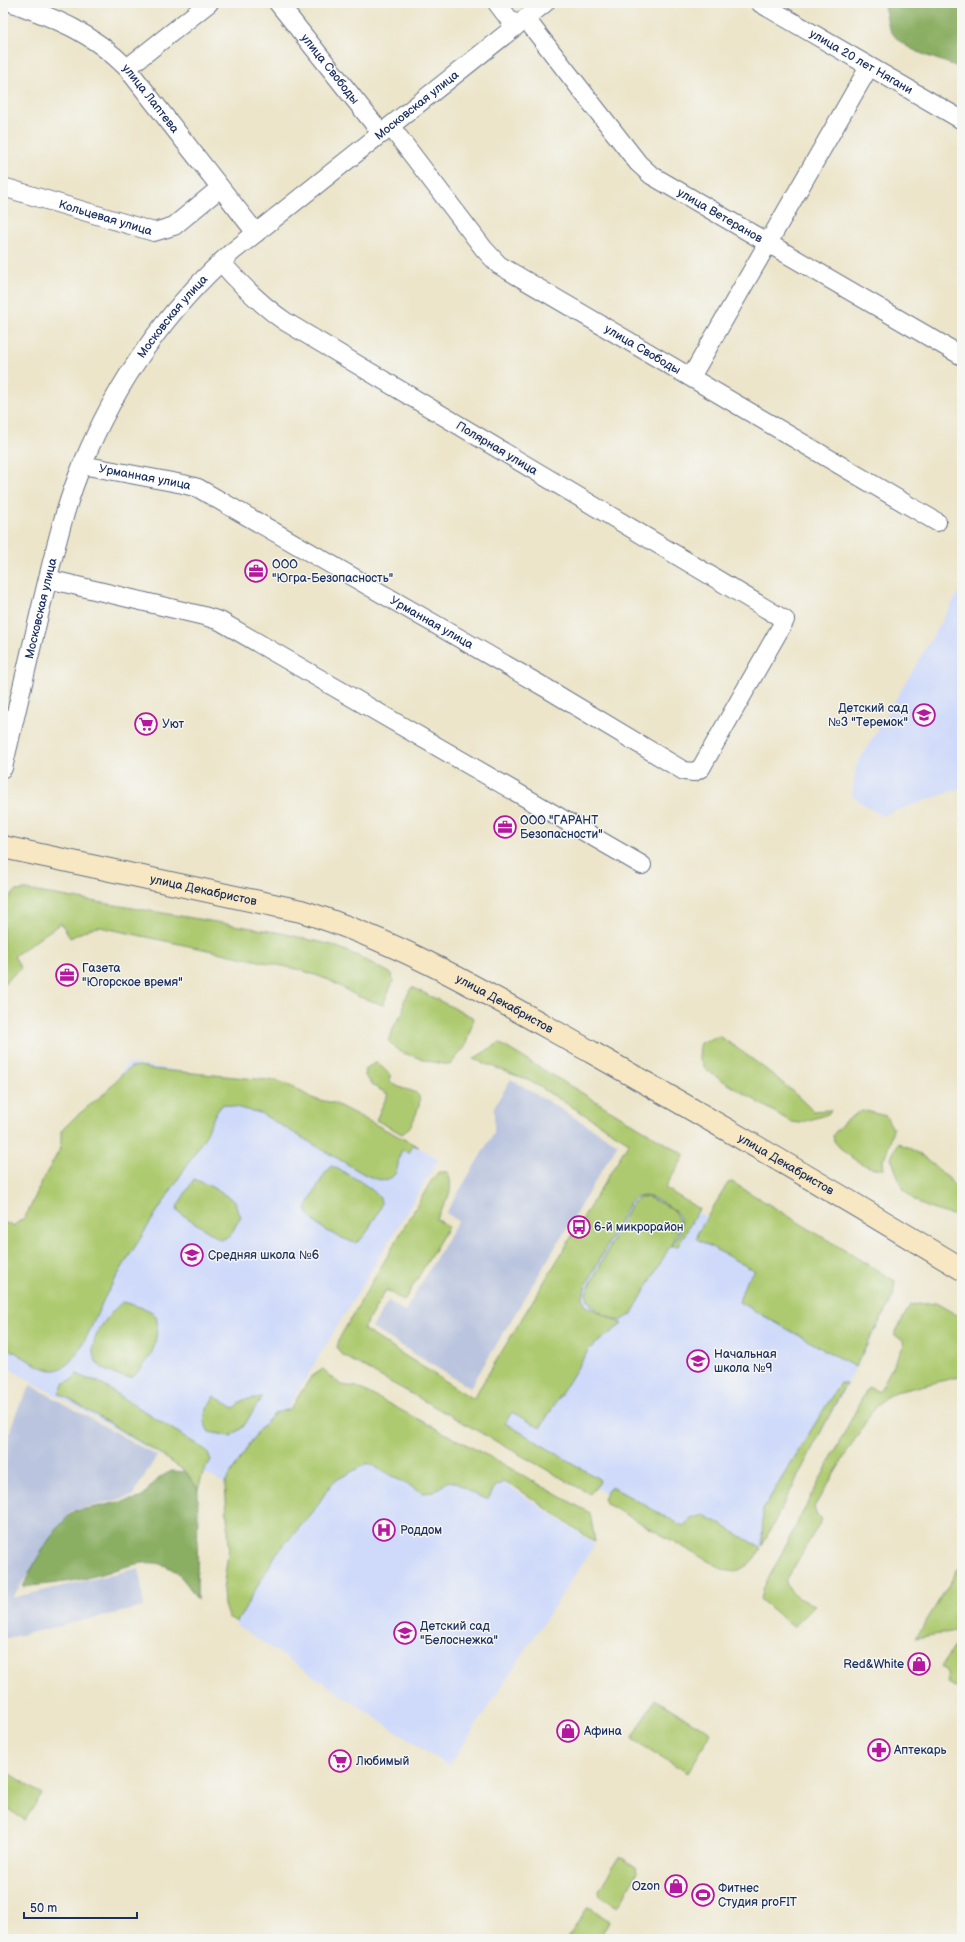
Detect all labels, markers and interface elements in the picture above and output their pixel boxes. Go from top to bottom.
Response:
street label: улица 20 лет Нягани [807,26,915,98]
street label: улица Свободы [297,31,362,107]
street label: улица Лаптева [119,61,182,136]
street label: Московская улица [372,68,462,144]
street label: улица Ветеранов [674,185,766,247]
street label: Кольцевая улица [57,197,154,239]
street label: Московская улица [134,272,211,361]
street label: улица Свободы [602,322,683,378]
street label: Полярная улица [453,418,540,479]
street label: Урманная улица [97,461,193,494]
street label: Московская улица [22,557,61,660]
place label: ООО "Югра-Безопасность" [272,557,393,586]
office icon: ООО "Югра-Безопасность" [243,558,269,584]
street label: Урманная улица [387,593,476,653]
place label: Детский сад №3 "Теремок" [828,701,909,730]
school or university icon: Детский сад №3 "Теремок" [911,702,937,728]
supermarket icon: Уют [133,711,159,737]
place label: Уют [162,717,185,732]
place label: ООО "ГАРАНТ Безопасности" [520,813,603,842]
office icon: ООО "ГАРАНТ Безопасности" [492,814,518,840]
street label: улица Декабристов [149,872,259,909]
place label: Газета "Югорское время" [82,961,183,990]
office icon: Газета "Югорское время" [54,962,80,988]
street label: улица Декабристов [453,971,556,1037]
street label: улица Декабристов [735,1131,837,1199]
bus stop icon: 6-й микрорайон [566,1214,592,1240]
place label: 6-й микрорайон [594,1220,684,1235]
school or university icon: Средняя школа №6 [179,1242,205,1268]
place label: Средняя школа №6 [208,1248,319,1263]
place label: Начальная школа №9 [714,1347,777,1376]
school or university icon: Начальная школа №9 [685,1348,711,1374]
hospital icon: Роддом [371,1517,397,1543]
place label: Роддом [400,1523,442,1538]
place label: Детский сад "Белоснежка" [420,1619,498,1648]
school or university icon: Детский сад "Белоснежка" [392,1620,418,1646]
shop icon: Red&White [906,1651,932,1677]
place label: Red&White [843,1657,904,1672]
shop icon: Афина [555,1718,581,1744]
place label: Афина [583,1724,622,1739]
pharmacy icon: Аптекарь [866,1737,892,1763]
place label: Аптекарь [893,1743,947,1758]
supermarket icon: Любимый [327,1748,353,1774]
place label: Любимый [355,1754,409,1769]
shop icon: Ozon [663,1873,689,1899]
place label: Ozon [632,1879,660,1894]
place label: Фитнес Студия proFIT [718,1881,798,1910]
sports icon: Фитнес Студия proFIT [690,1882,716,1908]
scale bar [24,1894,137,1920]
text: 50 m [30,1901,57,1916]

